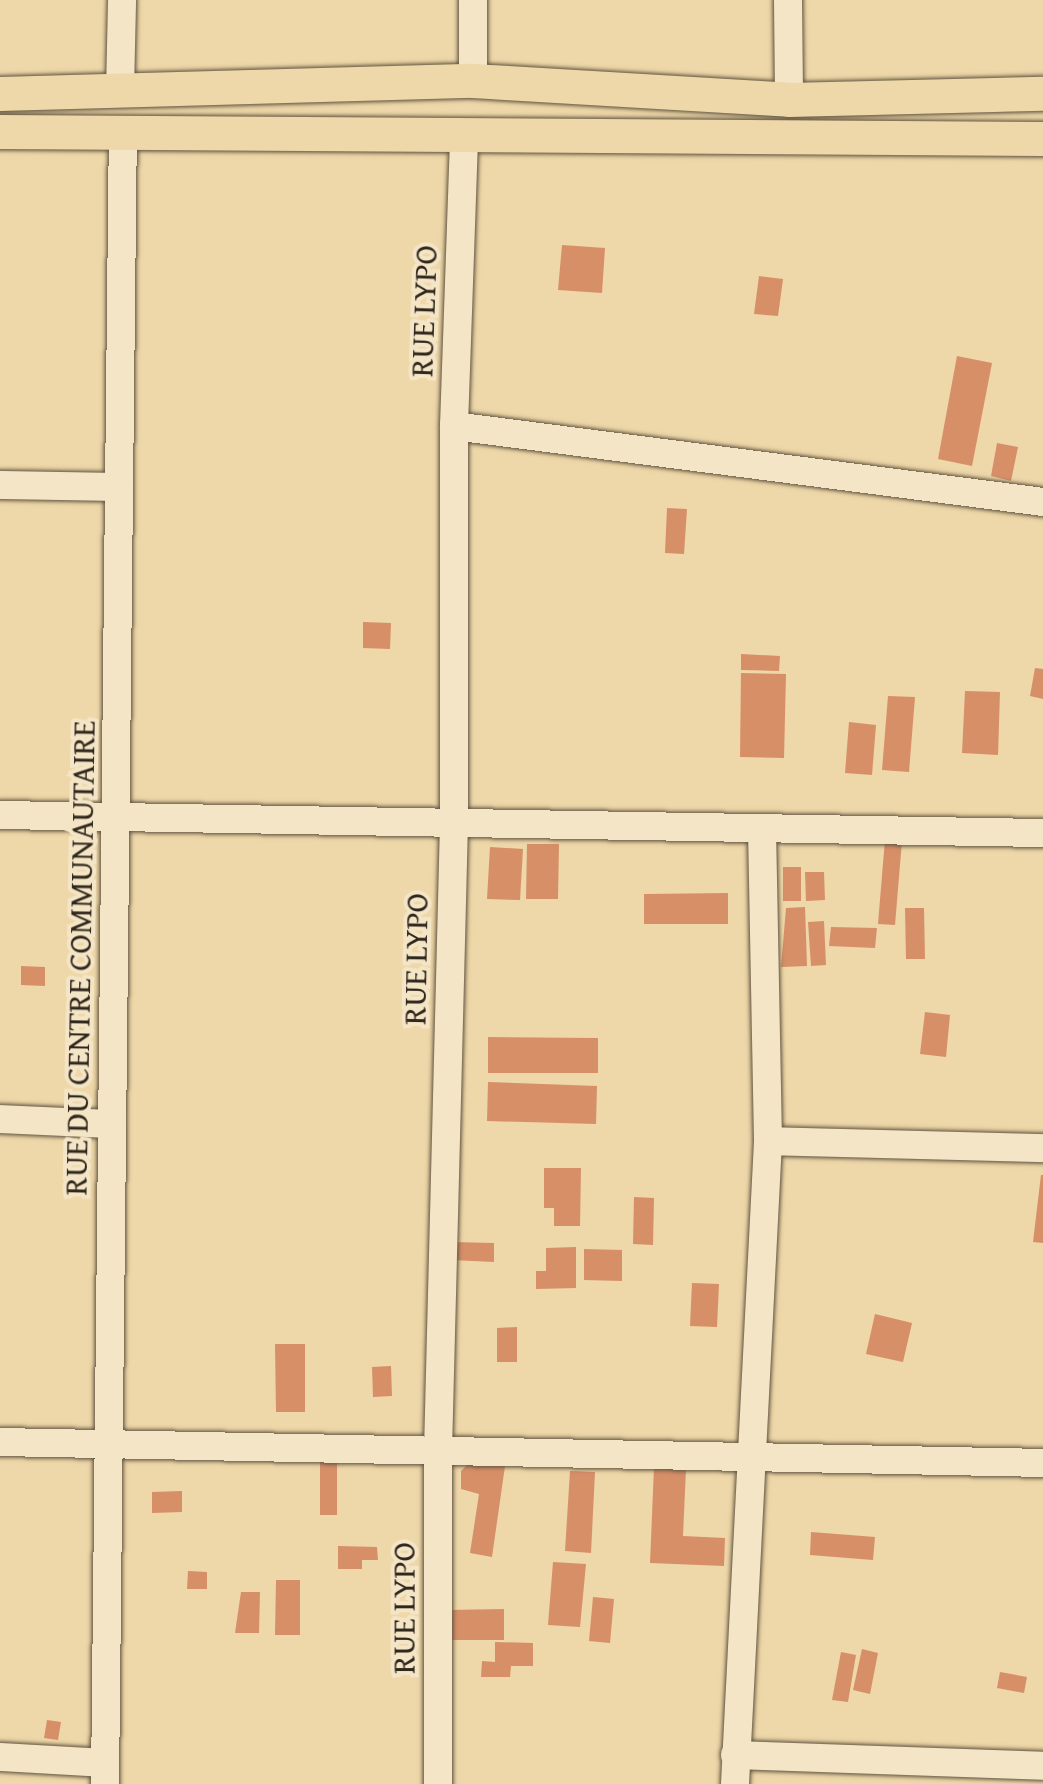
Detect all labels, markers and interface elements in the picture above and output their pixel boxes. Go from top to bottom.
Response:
street label: RUE LYPO [403,244,445,378]
street label: RUE DU CENTRE COMMUNAUTAIRE [57,720,103,1196]
street label: RUE LYPO [396,893,436,1025]
street label: RUE LYPO [385,1542,423,1674]

